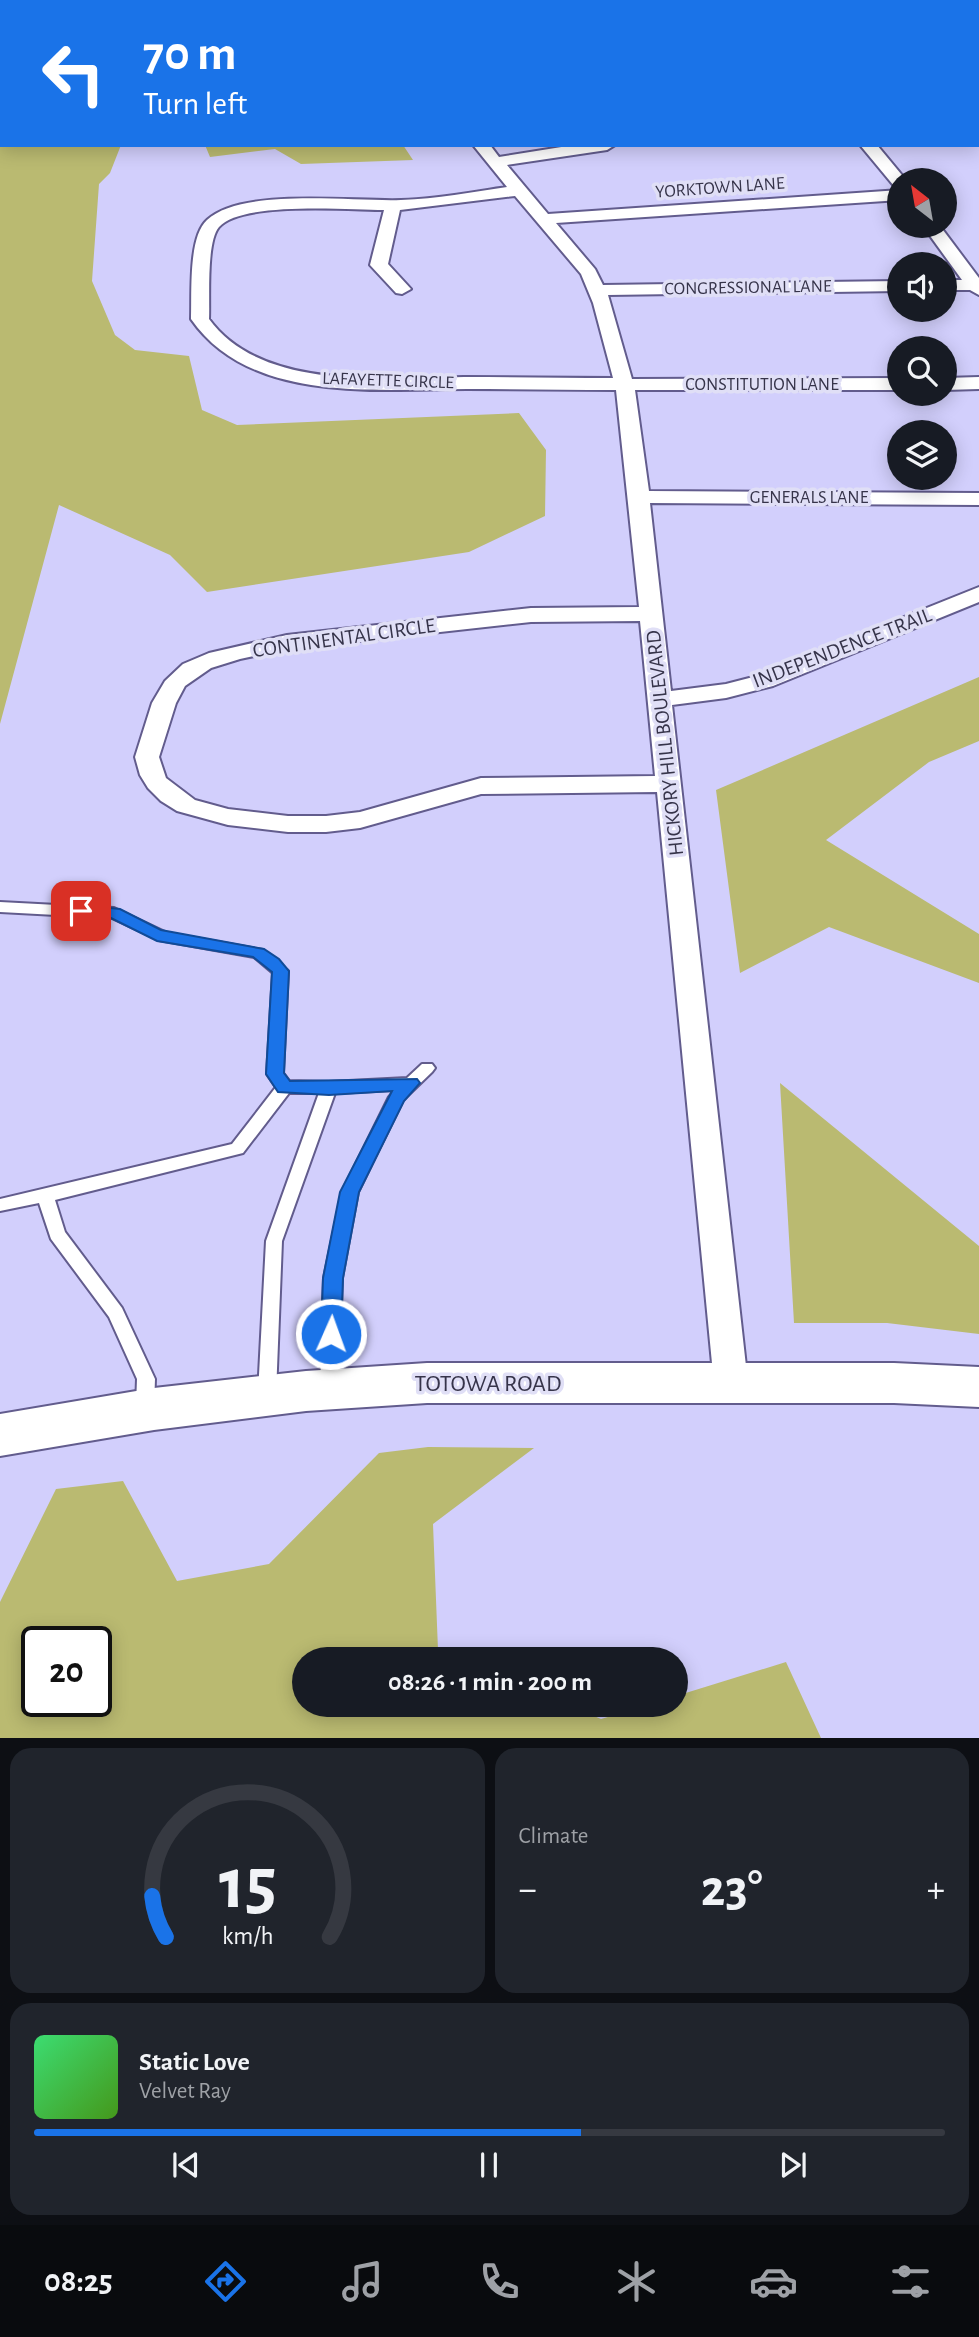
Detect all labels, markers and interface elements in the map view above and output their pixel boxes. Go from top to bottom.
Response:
icon: left [28,28,119,119]
text: 70 m [143,30,237,79]
text: Turn left [143,88,247,120]
north arrow [887,168,957,238]
map controls [887,168,957,490]
street label: YORKTOWN LANE [655,174,785,201]
button: sound [887,252,957,322]
street label: CONGRESSIONAL LANE [664,278,832,298]
button: search [887,336,957,406]
street label: LAFAYETTE CIRCLE [322,370,454,392]
street label: CONSTITUTION LANE [685,376,839,394]
button: layers [887,420,957,490]
street label: GENERALS LANE [750,489,869,507]
street label: INDEPENDENCE TRAIL [750,604,935,692]
street label: CONTINENTAL CIRCLE [251,615,437,661]
street label: HICKORY HILL BOULEVARD [643,629,687,857]
pin [51,881,111,941]
icon: arrive [62,892,100,930]
position arrow [294,1297,368,1371]
street label: TOTOWA ROAD [415,1372,561,1396]
speed limit sign: 20 [21,1626,112,1717]
text: 08:26 · 1 min · 200 m [388,1669,592,1695]
text: Climate [519,1825,588,1848]
text: 15 [218,1849,276,1922]
text: 23° [701,1863,763,1915]
text: − [519,1871,537,1909]
text: + [927,1871,945,1909]
text: km/h [221,1923,273,1948]
text: Static Love [139,2049,250,2075]
text: Velvet Ray [139,2080,231,2103]
icon: previous [167,2146,205,2184]
icon: pause [470,2146,508,2184]
icon: next [774,2146,812,2184]
icon: directions [201,2257,250,2306]
icon: music [338,2257,387,2306]
icon: phone [475,2257,524,2306]
icon: climate [612,2257,661,2306]
icon: car [749,2257,798,2306]
icon: filters [886,2257,935,2306]
text: 08:25 [44,2265,113,2297]

